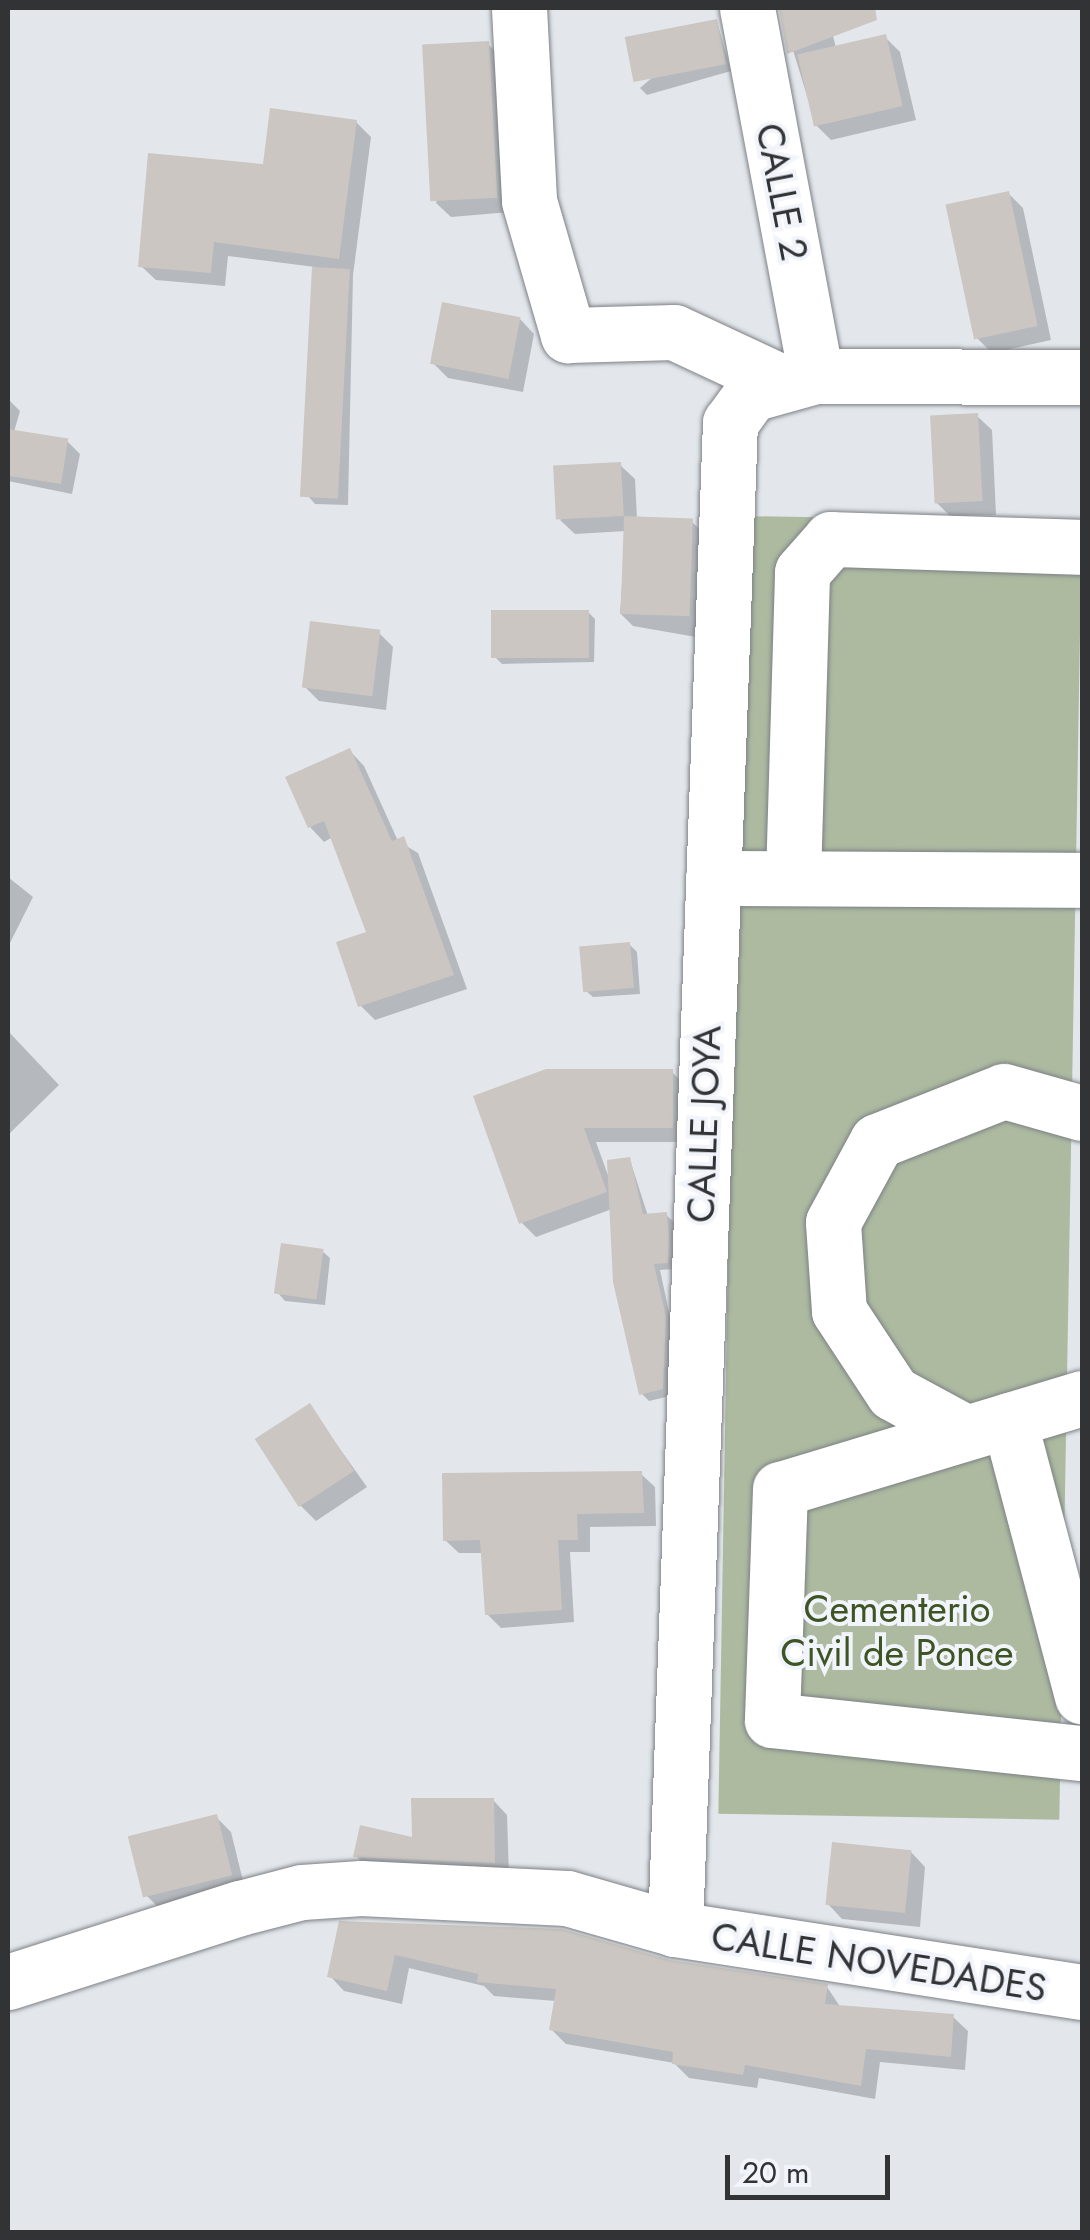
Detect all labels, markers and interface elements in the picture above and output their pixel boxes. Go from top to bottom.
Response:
street label: CALLE 2 [746,120,818,264]
street label: CALLE JOYA [678,1024,730,1224]
park label: Cementerio Civil de Ponce [780,1586,1014,1676]
street label: CALLE NOVEDADES [708,1913,1050,2011]
scale bar [730,2135,895,2197]
text: 20 m [742,2151,809,2194]

